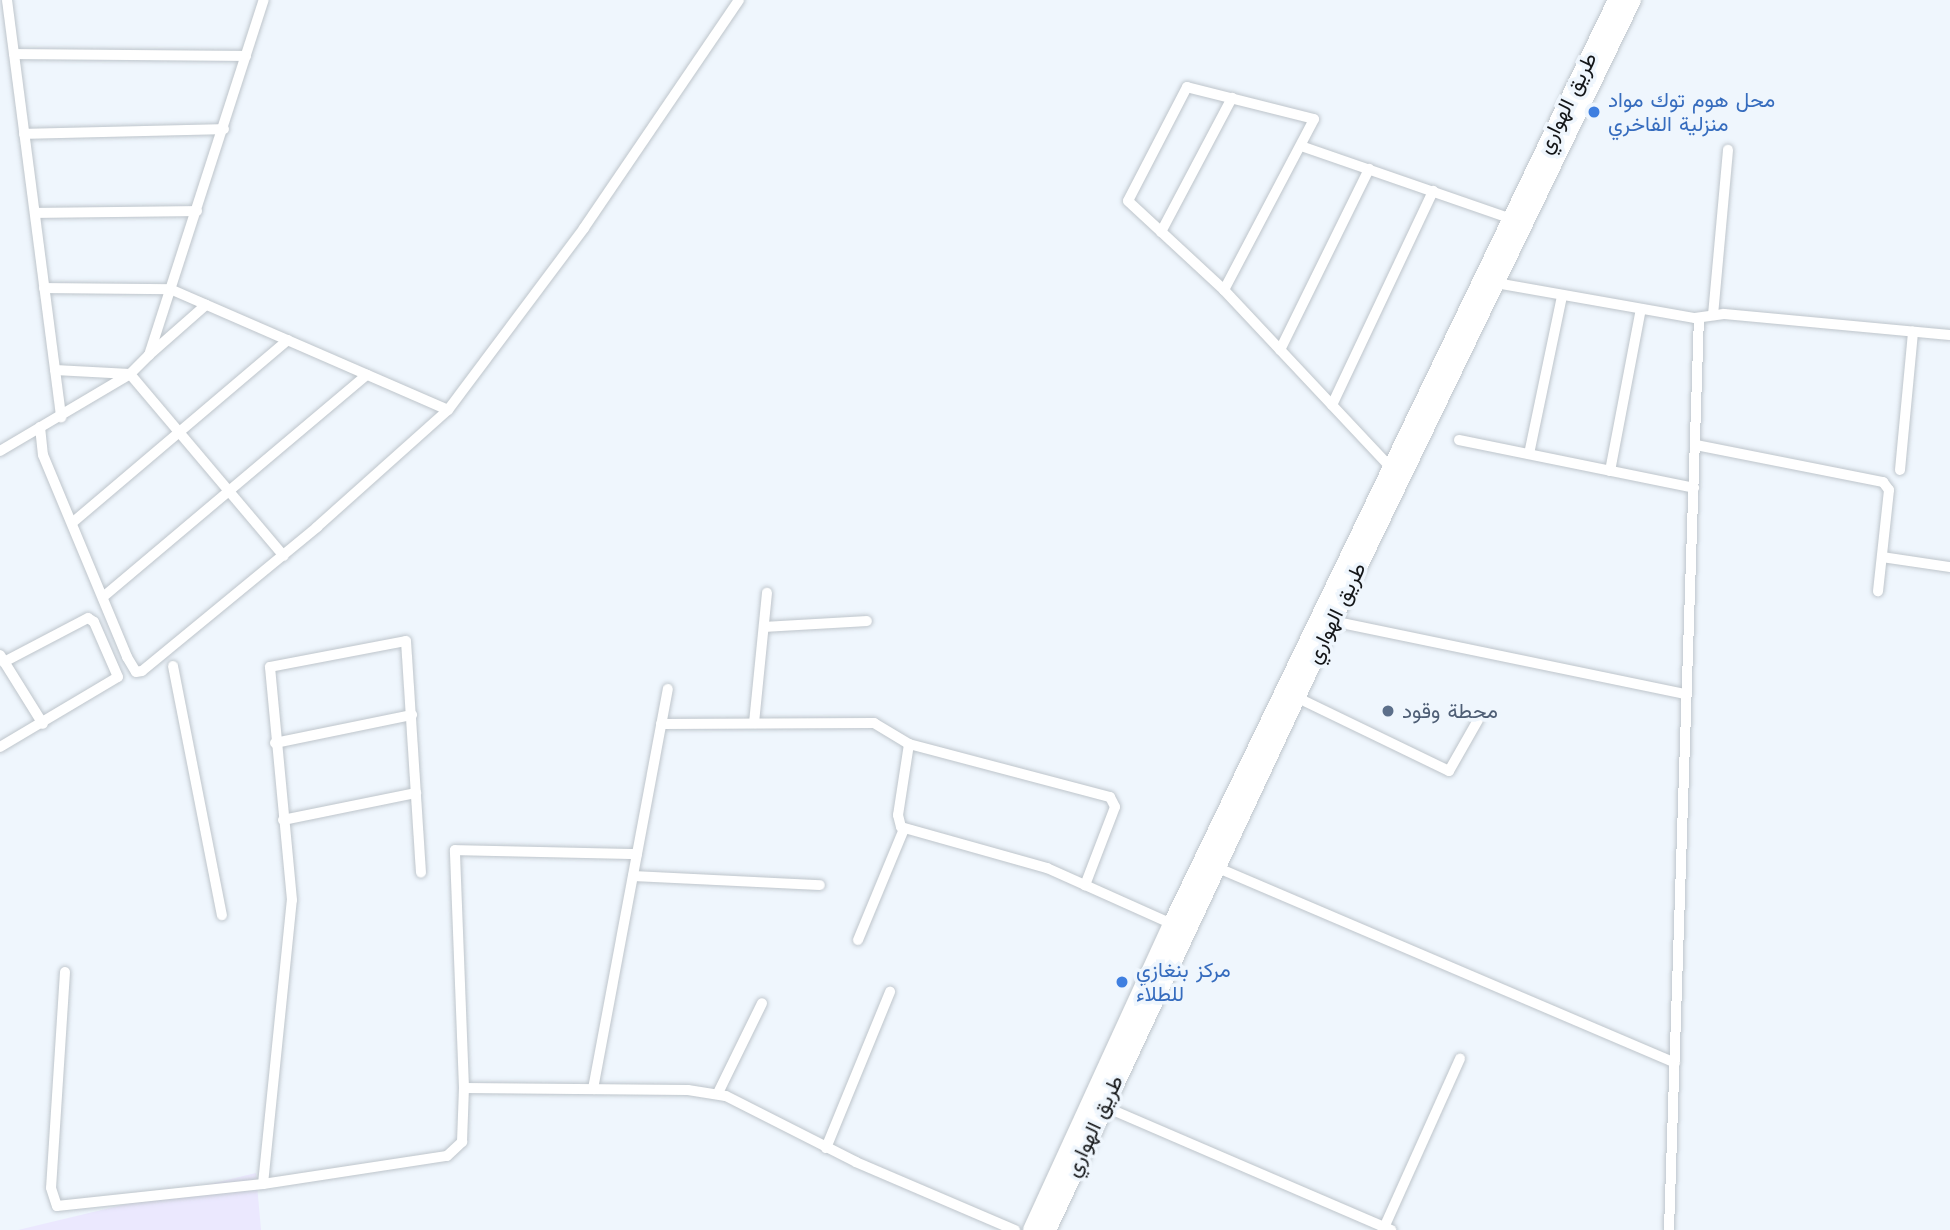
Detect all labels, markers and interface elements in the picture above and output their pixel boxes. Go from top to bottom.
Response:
street label: طريق الهواري [1532,48,1602,158]
place label: محل هوم توك مواد منزلية الفاخري [1608,87,1775,137]
marker: محل هوم توك مواد منزلية الفاخري [1586,104,1602,120]
street label: طريق الهواري [1301,558,1371,668]
place label: محطة وقود [1402,698,1498,724]
marker: محطة وقود [1380,703,1396,719]
place label: مركز بنغازي للطلاء [1136,957,1231,1007]
marker: مركز بنغازي للطلاء [1114,974,1130,990]
street label: طريق الهواري [1059,1071,1129,1181]

